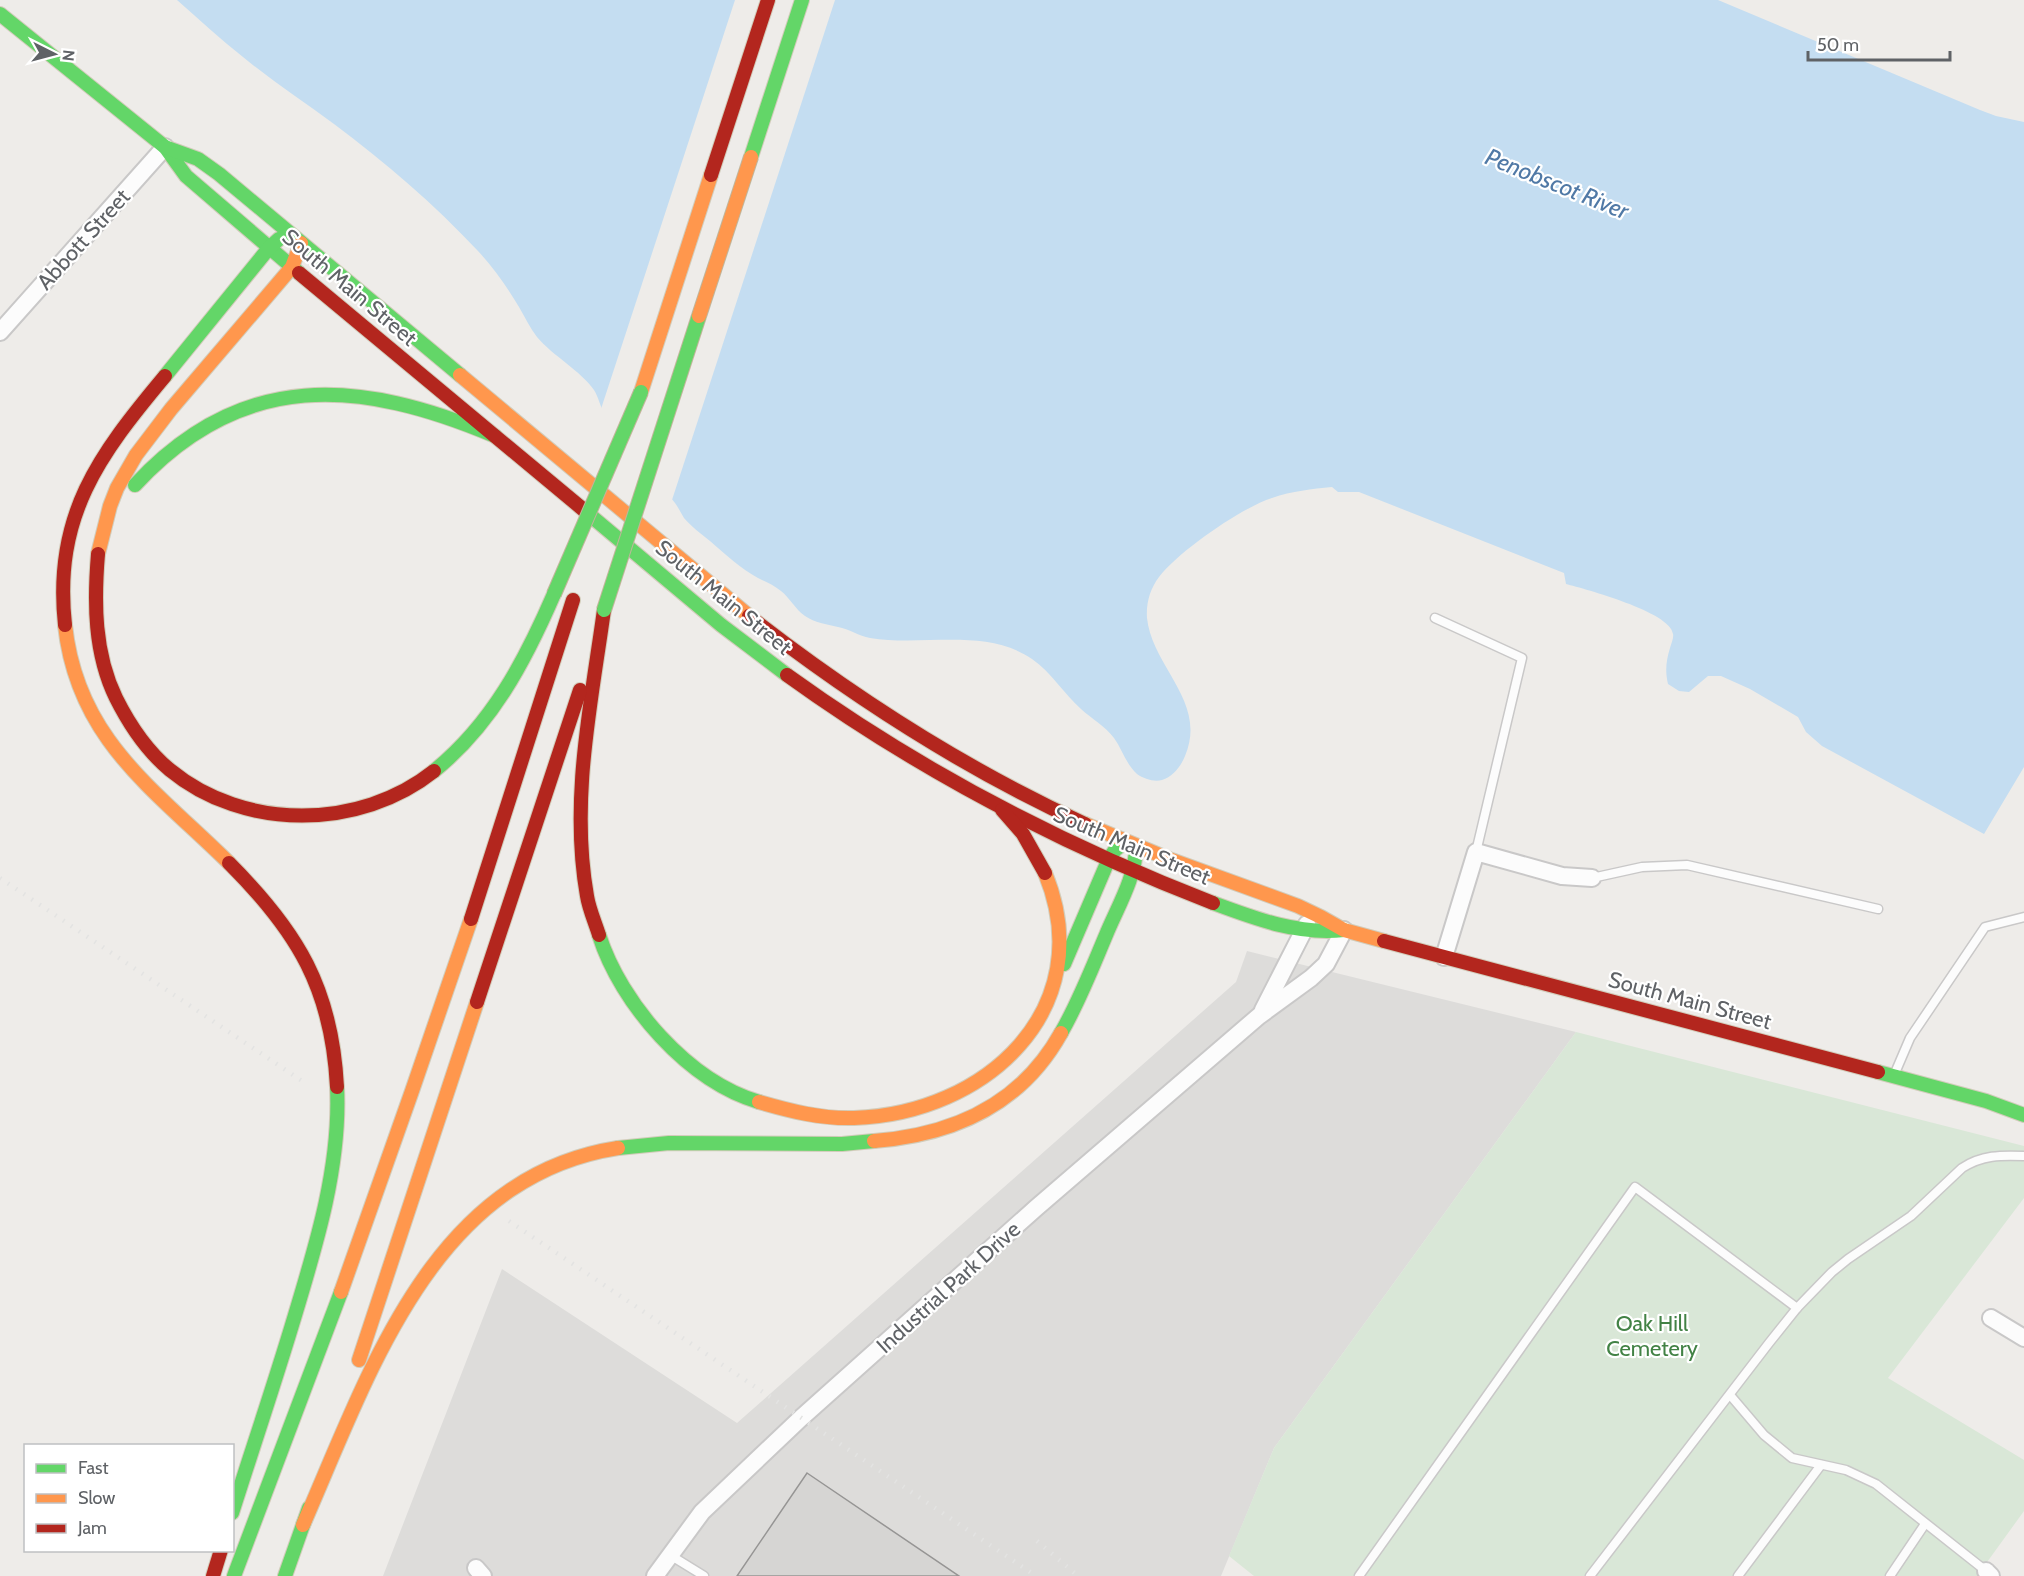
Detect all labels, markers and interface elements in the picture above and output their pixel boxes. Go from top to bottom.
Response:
north arrow [24,24,84,84]
scale bar [1808,24,1950,62]
text: 50 m [1817,34,1859,56]
text: N [58,49,78,62]
water label: Penobscot River [1481,142,1635,226]
street label: Abbott Street [31,183,136,295]
street label: South Main Street [277,223,423,352]
street label: South Main Street [650,534,798,661]
street label: South Main Street [1049,800,1215,891]
street label: South Main Street [1605,966,1775,1035]
street label: Industrial Park Drive [871,1216,1026,1359]
park label: Oak Hill Cemetery [1606,1310,1698,1362]
legend [24,1444,234,1552]
text: Fast [78,1457,109,1479]
text: Slow [78,1487,115,1509]
text: Jam [77,1517,107,1539]

